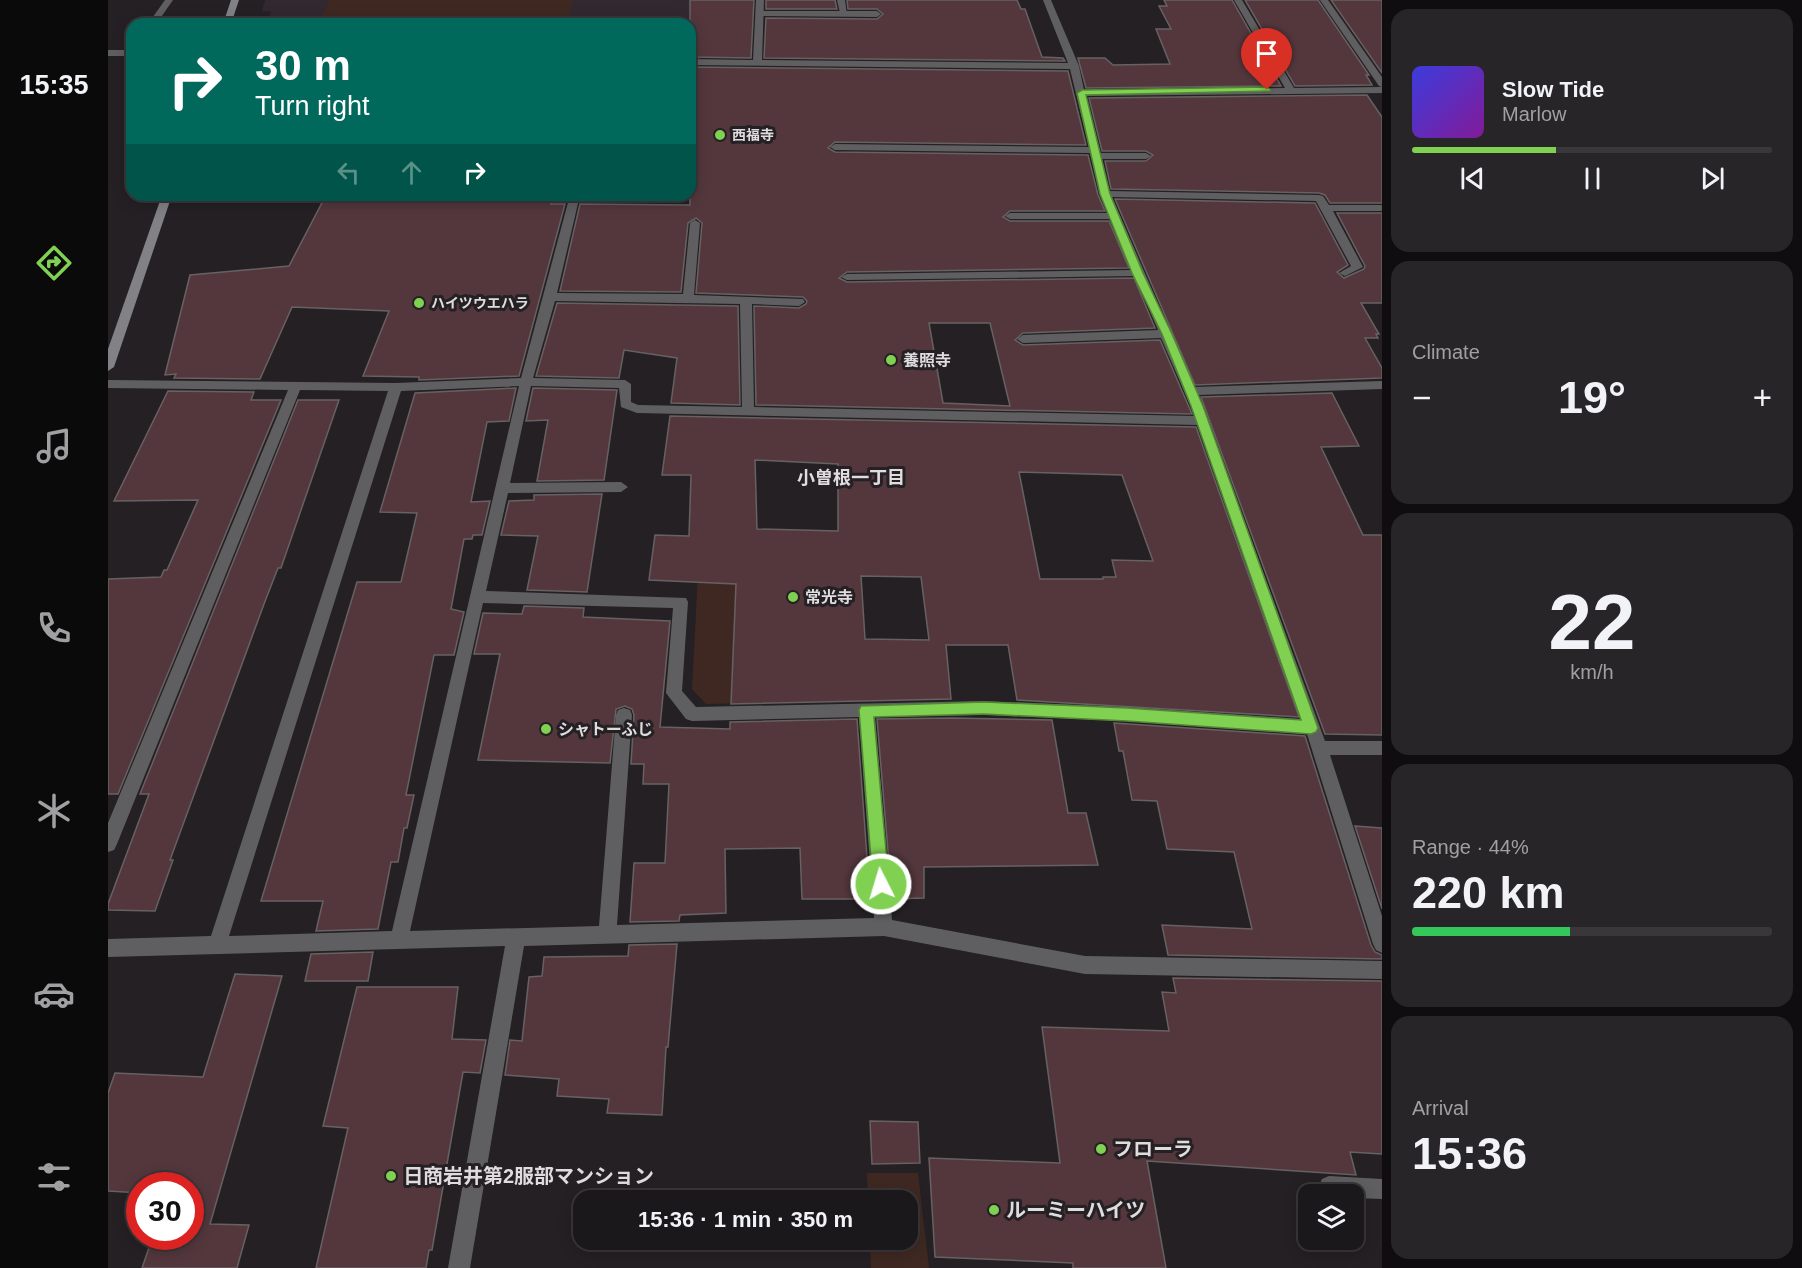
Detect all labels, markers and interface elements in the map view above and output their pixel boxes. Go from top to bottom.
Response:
pin [1241,28,1292,90]
icon: arrive [1250,37,1283,70]
icon: right [156,42,234,120]
text: 30 m [255,42,351,89]
text: 15:35 [19,70,89,100]
text: Slow Tide [1502,77,1604,102]
text: Turn right [255,91,370,121]
text: Marlow [1502,103,1566,125]
place label: 西福寺 [732,127,774,143]
marker: 西福寺 [713,128,727,142]
icon: left [332,156,365,189]
icon: ahead [395,156,428,189]
icon: right [458,156,491,189]
icon: previous [1456,162,1489,195]
icon: pause [1576,162,1609,195]
icon: next [1696,162,1729,195]
icon: directions [33,242,75,284]
place label: ハイツウエハラ [431,295,529,311]
marker: ハイツウエハラ [412,296,426,310]
text: Climate [1412,341,1480,363]
place label: 養照寺 [903,352,951,369]
marker: 養照寺 [884,353,898,367]
text: 19° [1558,372,1626,423]
text: − [1412,379,1431,416]
text: + [1753,379,1772,416]
icon: music [33,425,75,467]
district label: 小曽根一丁目 [797,468,905,488]
text: 22 [1549,578,1635,666]
place label: 常光寺 [805,589,853,606]
marker: 常光寺 [786,590,800,604]
icon: phone [33,607,75,649]
text: km/h [1570,661,1614,683]
place label: シャトーふじ [558,721,653,738]
marker: シャトーふじ [539,722,553,736]
icon: climate [33,790,75,832]
text: Range · 44% [1412,836,1529,858]
position arrow [849,852,913,916]
text: 220 km [1412,867,1565,918]
icon: car [33,973,75,1015]
text: Arrival [1412,1097,1469,1119]
text: 15:36 [1412,1128,1527,1179]
place label: フローラ [1113,1138,1193,1160]
marker: フローラ [1094,1142,1108,1156]
icon: filters [33,1156,75,1198]
place label: 日商岩井第2服部マンション [403,1165,654,1187]
marker: 日商岩井第2服部マンション [384,1169,398,1183]
speed limit sign: 30 [126,1172,204,1250]
map controls [1298,1184,1364,1250]
button: layers [1298,1184,1364,1250]
place label: ルーミーハイツ [1006,1199,1145,1221]
marker: ルーミーハイツ [987,1203,1001,1217]
text: 15:36 · 1 min · 350 m [638,1207,853,1232]

